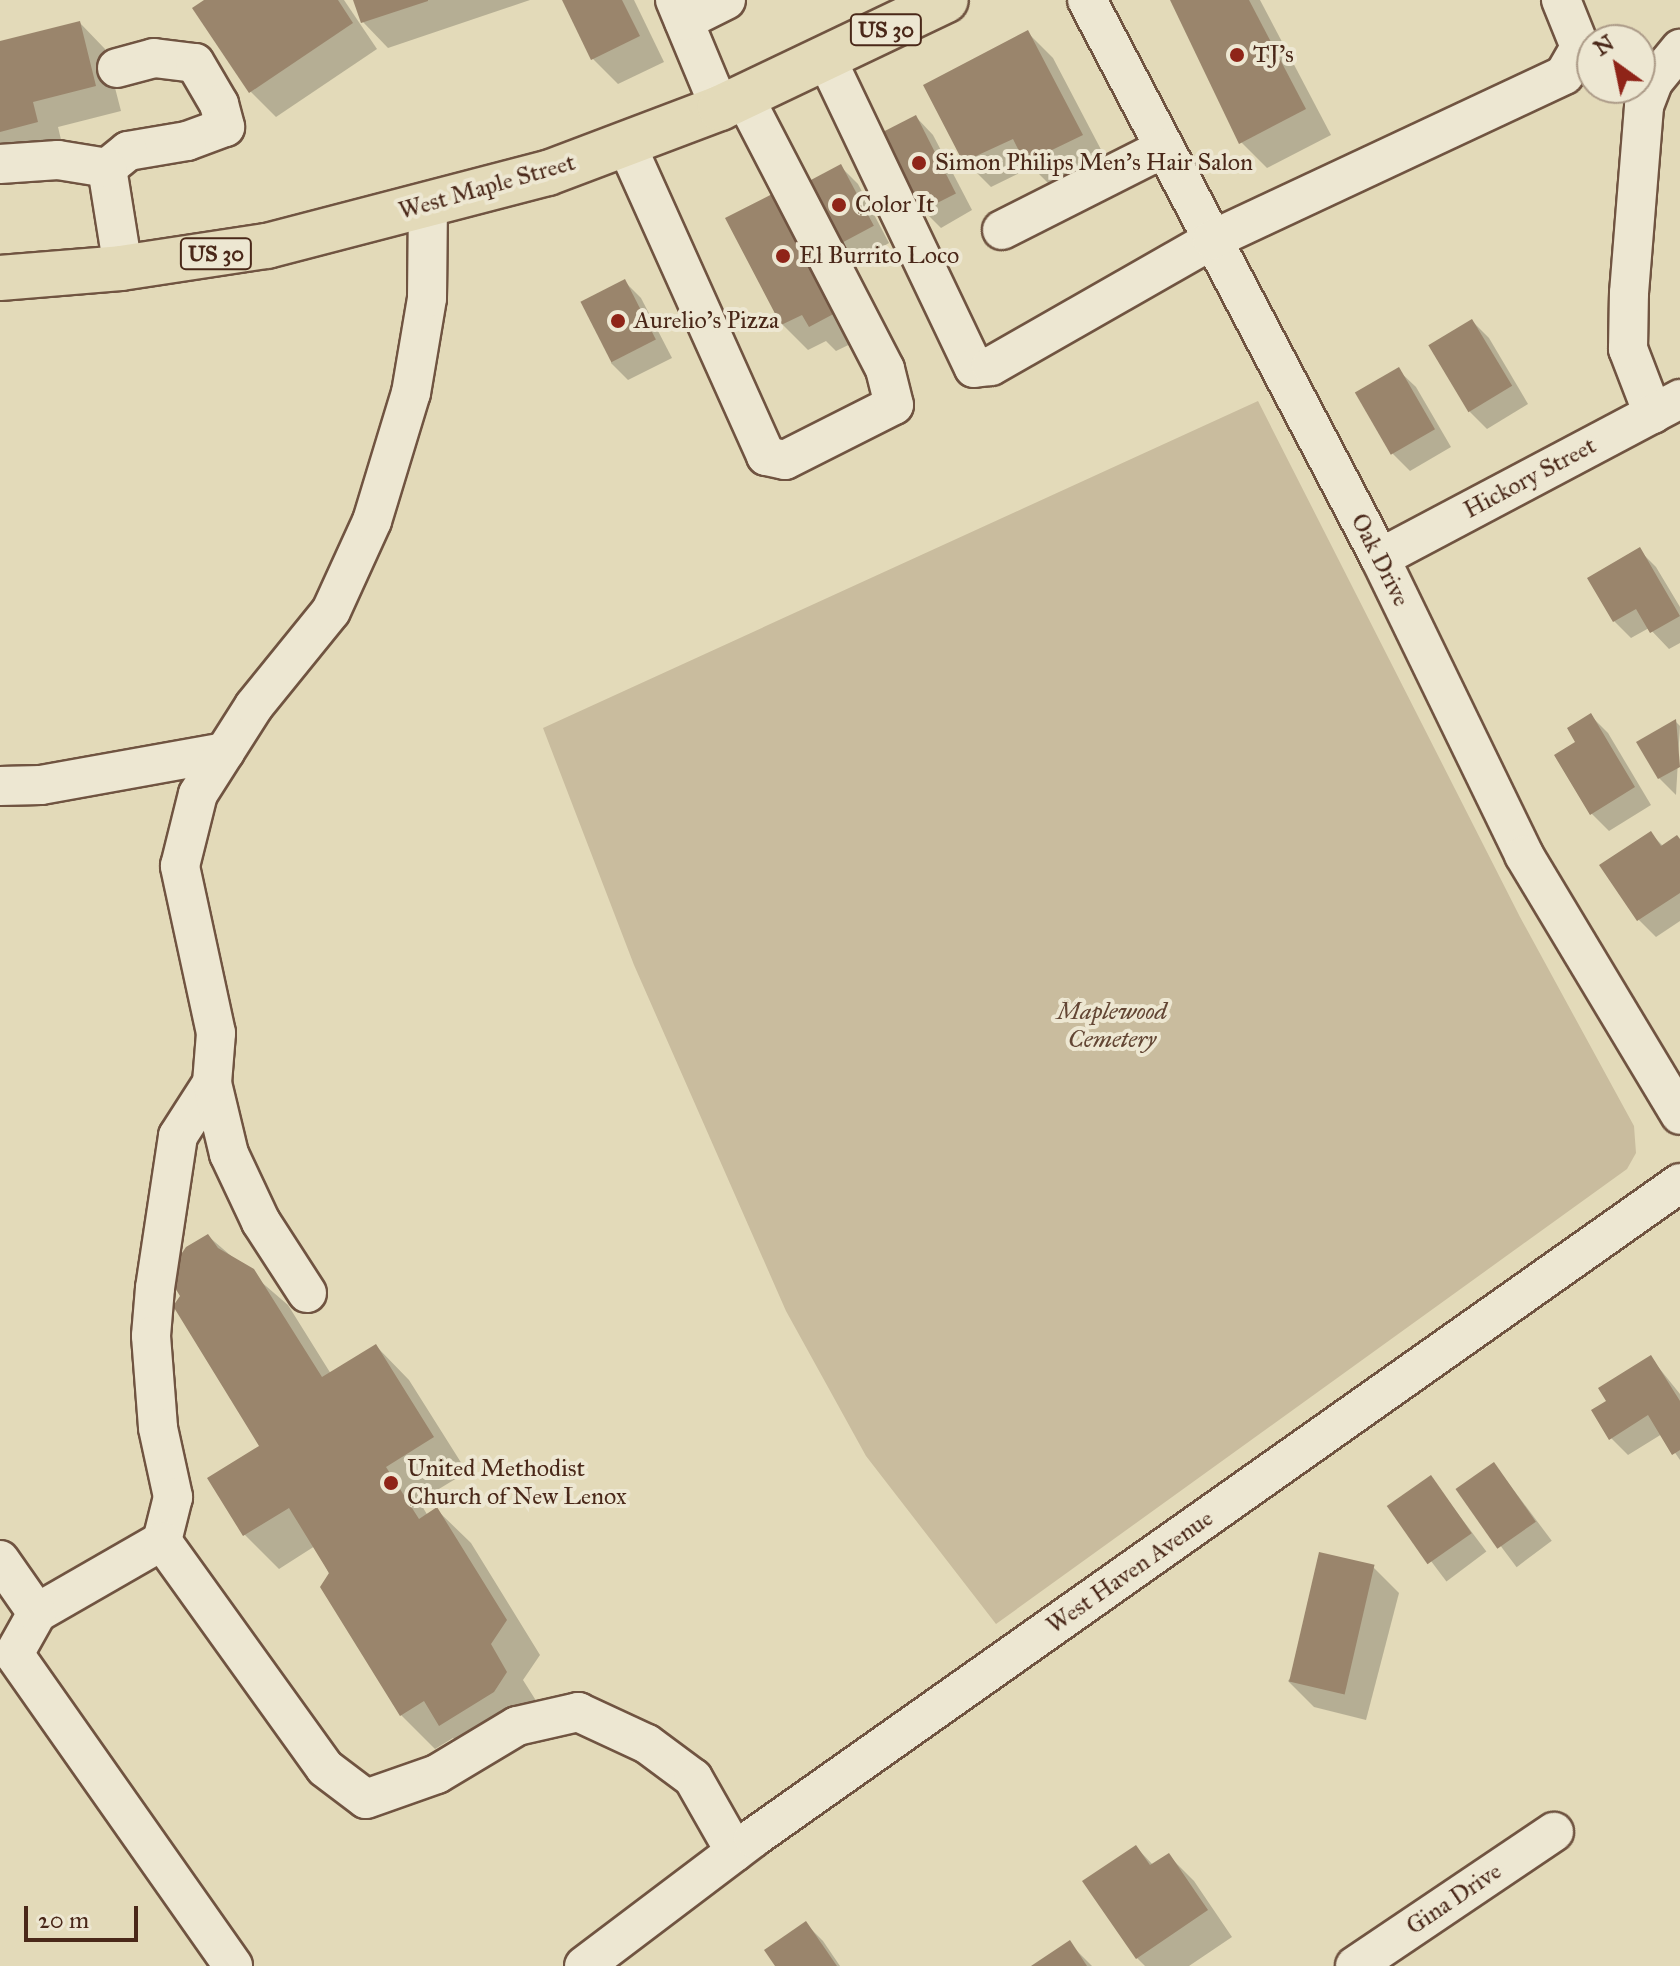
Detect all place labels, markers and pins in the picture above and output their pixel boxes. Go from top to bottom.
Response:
place label: TJ's [1253,41,1294,69]
marker: TJ's [1228,46,1246,64]
place label: Simon Philips Men's Hair Salon [935,149,1253,177]
marker: Simon Philips Men's Hair Salon [910,154,928,172]
place label: Color It [855,191,935,219]
marker: Color It [830,196,848,214]
place label: El Burrito Loco [799,242,959,270]
marker: El Burrito Loco [774,247,792,265]
place label: Aurelio's Pizza [634,307,779,335]
marker: Aurelio's Pizza [609,312,627,330]
place label: United Methodist Church of New Lenox [407,1455,627,1511]
marker: United Methodist Church of New Lenox [382,1474,400,1492]

